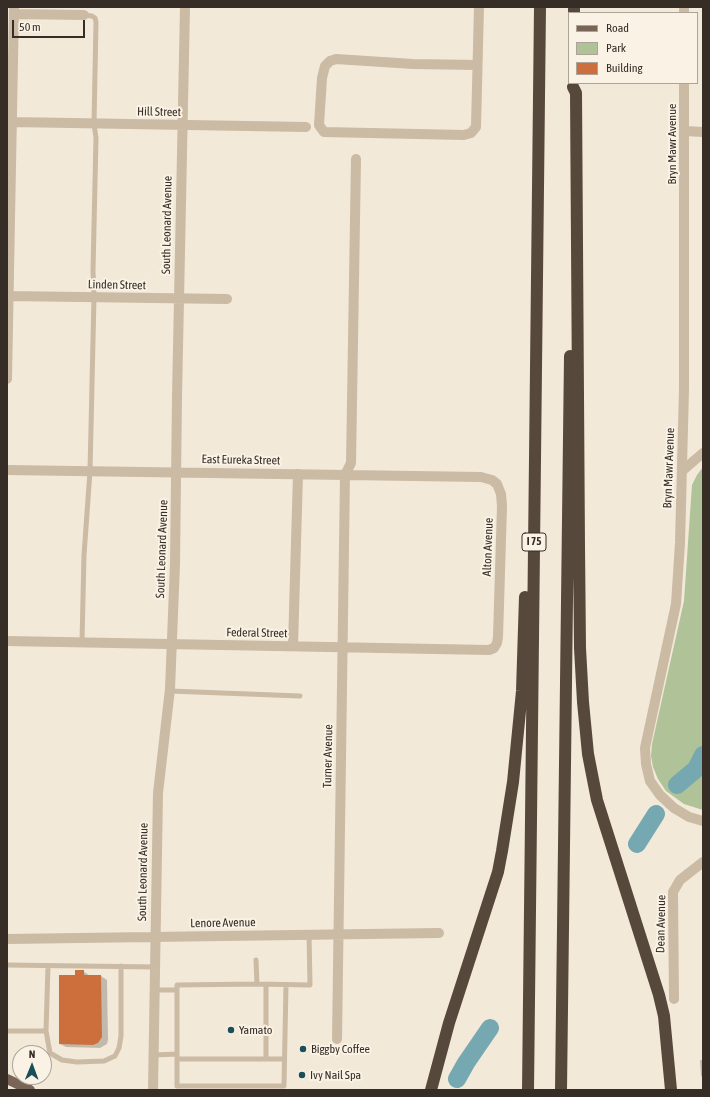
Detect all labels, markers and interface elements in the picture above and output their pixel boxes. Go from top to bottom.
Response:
scale bar [14,12,87,38]
legend [568,12,698,84]
text: 50 m [19,20,41,34]
text: Road [606,21,629,35]
text: Park [606,41,626,55]
text: Building [606,61,643,75]
street label: Hill Street [137,104,181,120]
street label: Bryn Mawr Avenue [665,104,679,184]
street label: South Leonard Avenue [159,176,175,274]
street label: Linden Street [88,277,146,293]
street label: Bryn Mawr Avenue [660,427,678,509]
street label: East Eureka Street [202,452,280,468]
street label: South Leonard Avenue [153,500,171,598]
street label: Alton Avenue [480,517,496,577]
road number: I 75 [522,533,546,551]
street label: Federal Street [226,625,288,641]
street label: Turner Avenue [320,724,336,788]
street label: South Leonard Avenue [135,823,151,921]
street label: Dean Avenue [653,895,669,953]
street label: Lenore Avenue [190,915,256,931]
place label: Yamato [239,1023,272,1037]
marker: Yamato [226,1025,236,1035]
place label: Biggby Coffee [311,1042,370,1056]
marker: Biggby Coffee [298,1044,308,1054]
north arrow [12,1045,52,1085]
text: N [29,1048,36,1060]
place label: Ivy Nail Spa [310,1068,361,1082]
marker: Ivy Nail Spa [297,1070,307,1080]

